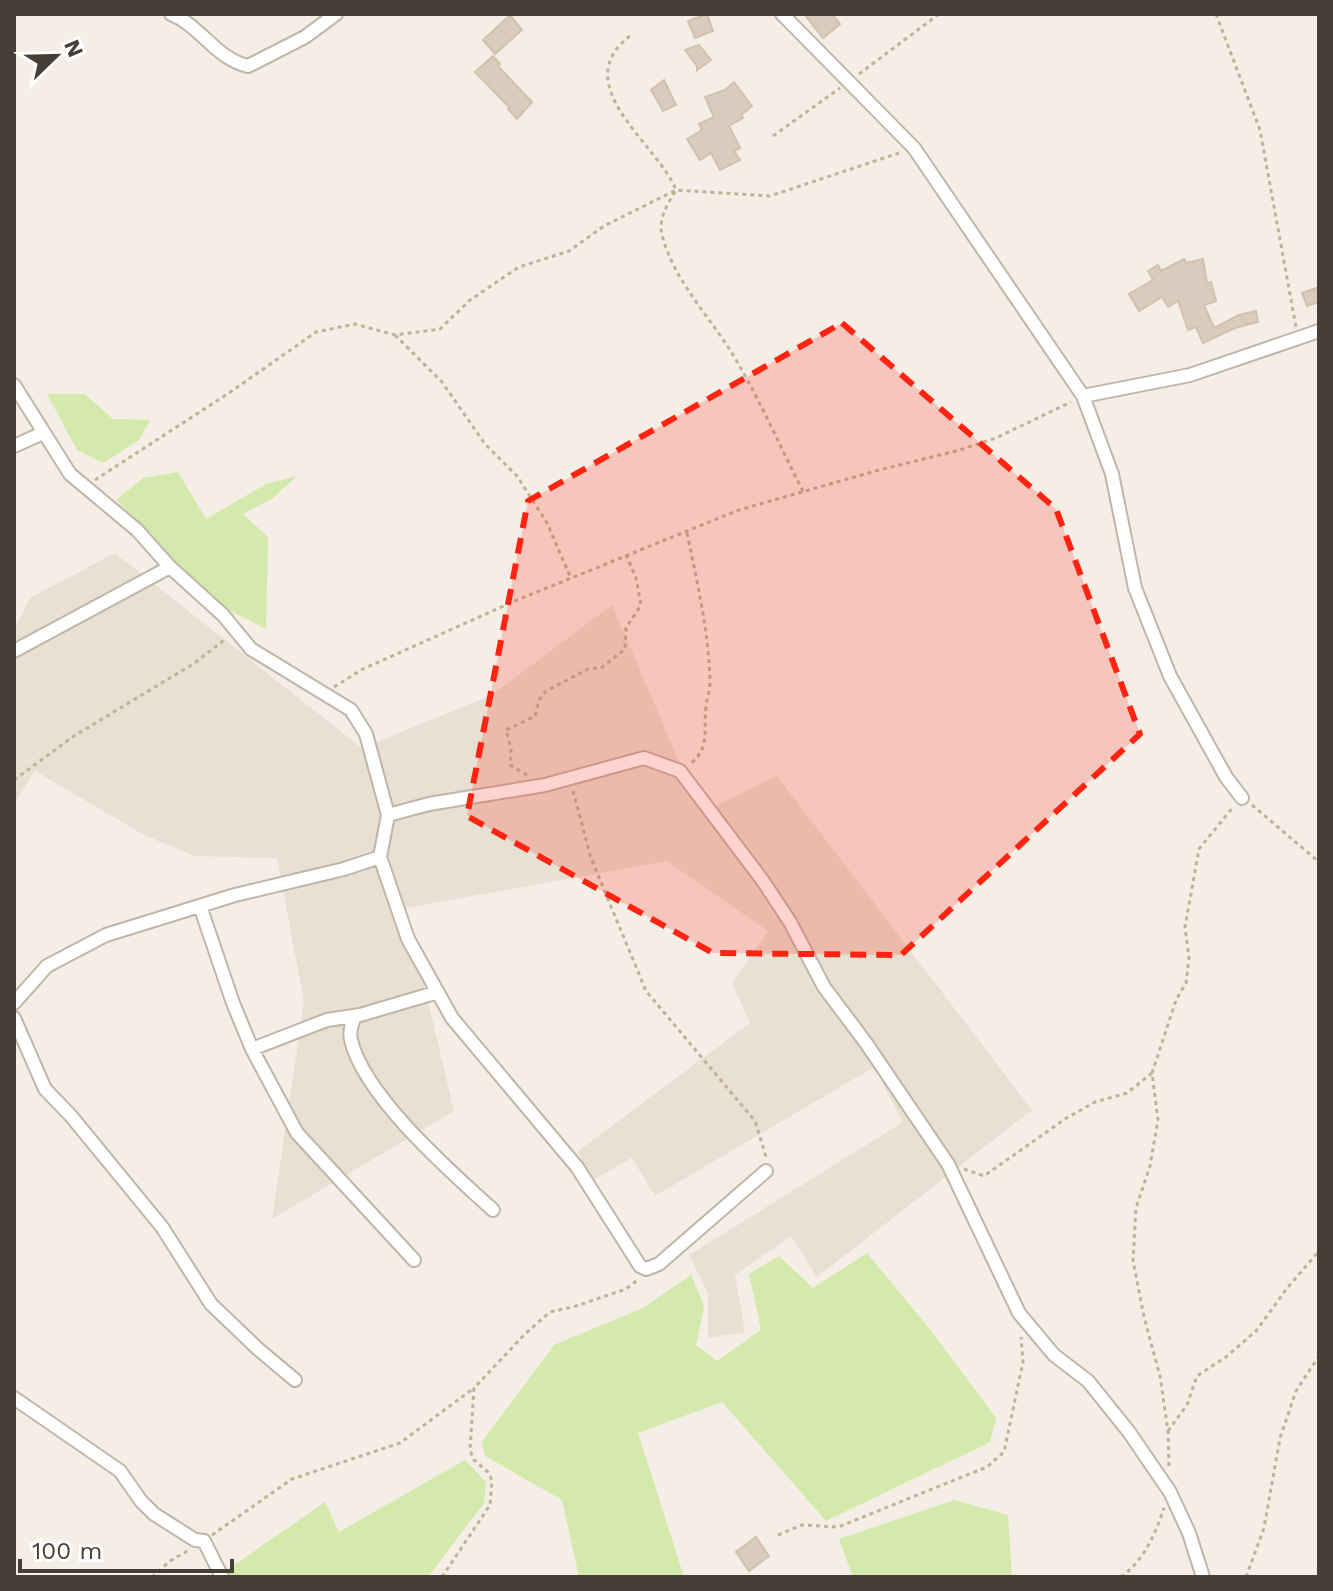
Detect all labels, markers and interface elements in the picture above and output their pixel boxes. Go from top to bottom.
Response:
north arrow [16,16,96,96]
text: N [59,36,89,61]
scale bar [20,1523,232,1573]
text: 100 m [32,1537,102,1565]

